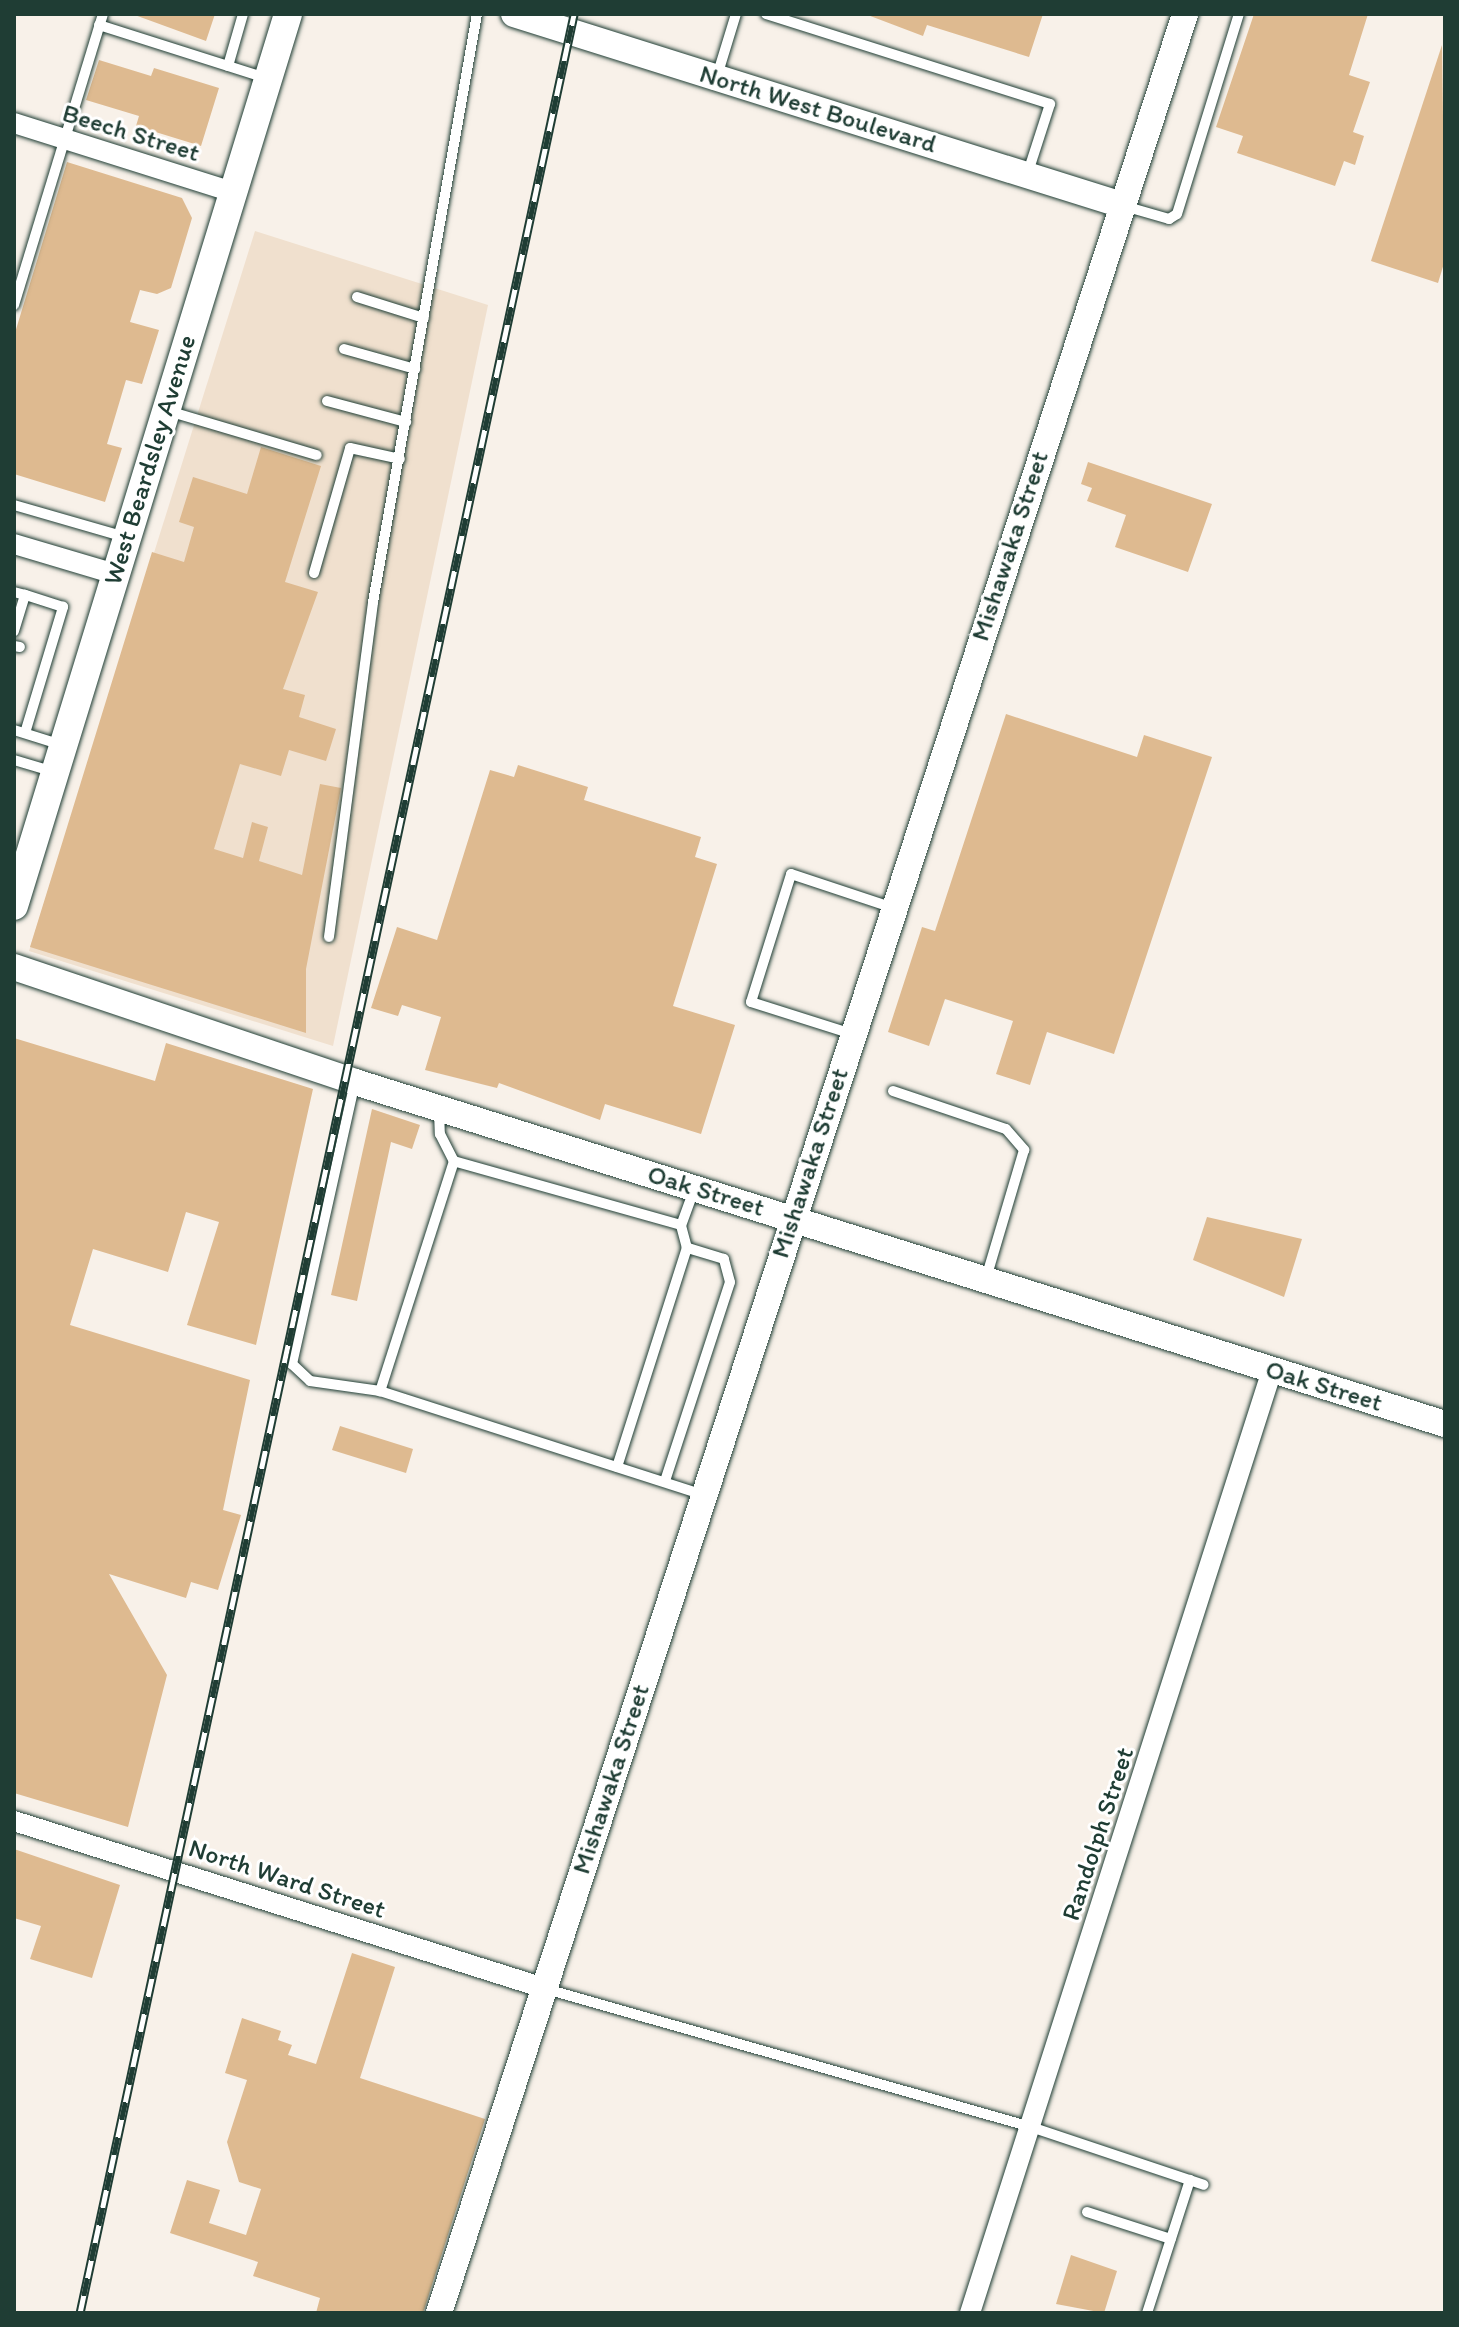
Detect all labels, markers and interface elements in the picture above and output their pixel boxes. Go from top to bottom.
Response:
street label: North West Boulevard [696,58,940,160]
street label: Beech Street [59,97,203,169]
street label: West Beardsley Avenue [97,332,203,588]
street label: Mishawaka Street [965,447,1055,645]
street label: Mishawaka Street [765,1064,855,1262]
street label: Oak Street [644,1159,768,1223]
street label: Oak Street [1262,1354,1386,1418]
street label: Mishawaka Street [566,1680,656,1878]
street label: Randolph Street [1055,1744,1141,1924]
street label: North Ward Street [185,1833,389,1925]

